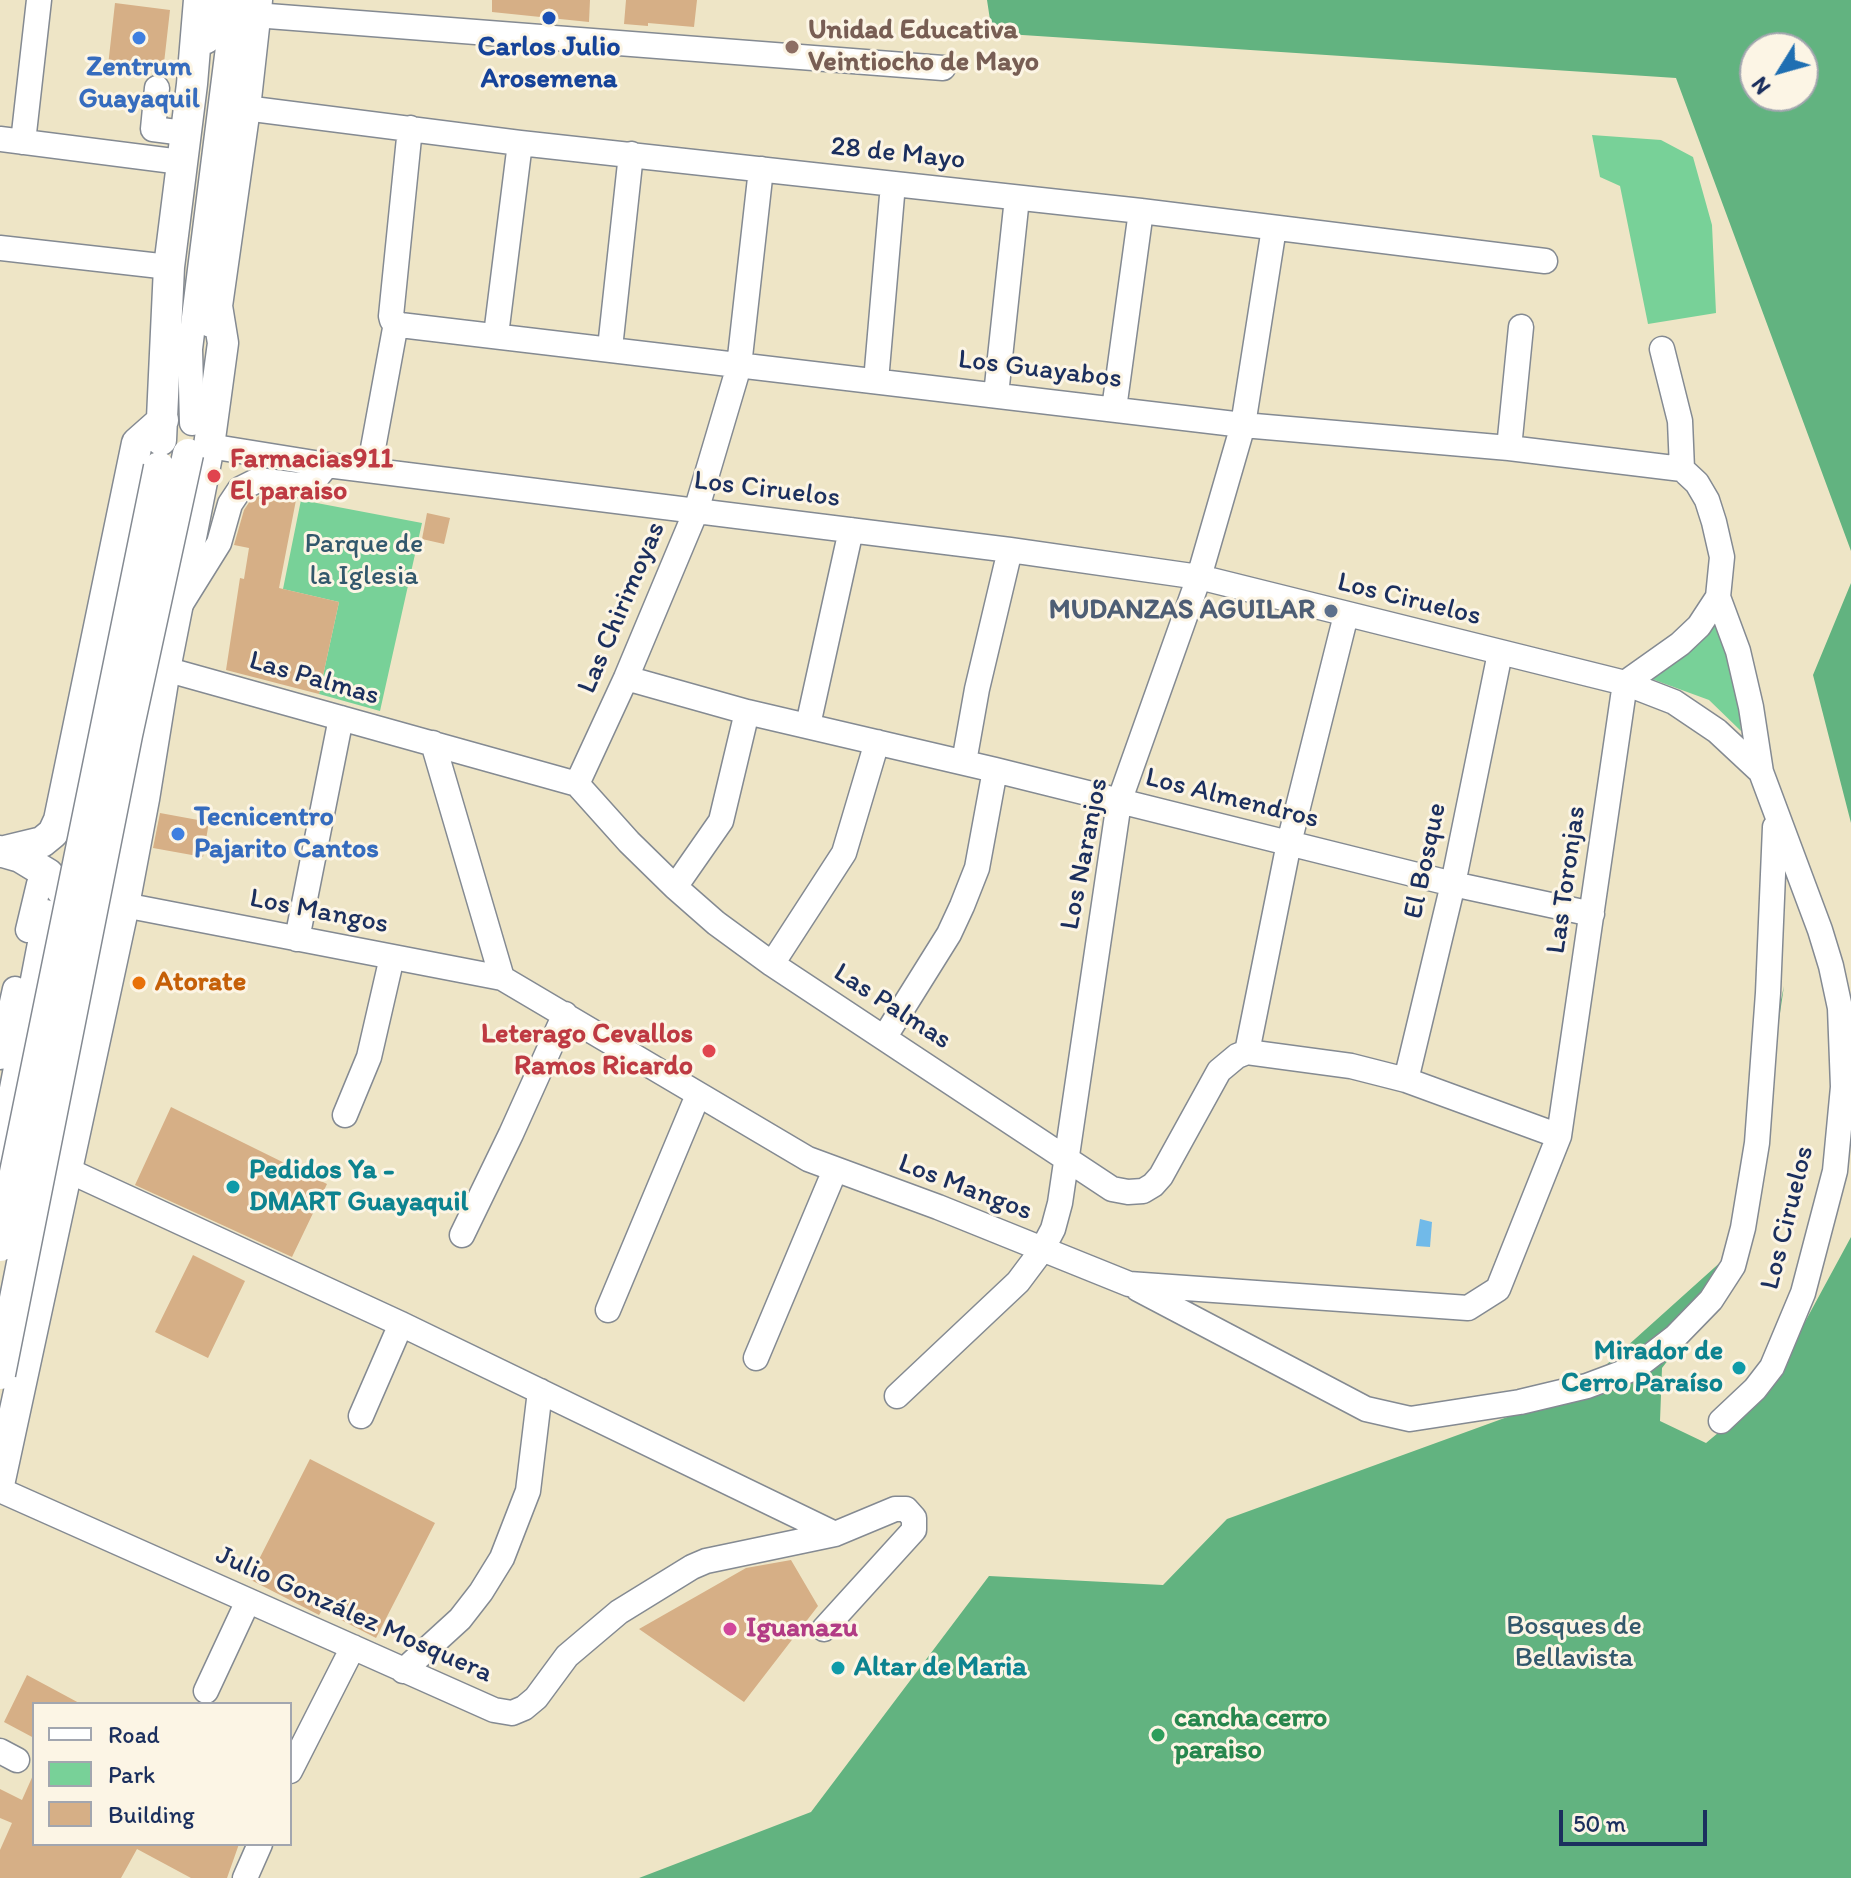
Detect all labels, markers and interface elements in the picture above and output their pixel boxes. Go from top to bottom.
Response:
marker: Carlos Julio Arosemena [540,9,558,27]
place label: Unidad Educativa Veintiocho de Mayo [808,14,1039,80]
marker: Zentrum Guayaquil [130,29,148,47]
place label: Carlos Julio Arosemena [477,31,621,97]
north arrow [1739,32,1819,112]
marker: Unidad Educativa Veintiocho de Mayo [783,38,801,56]
place label: Zentrum Guayaquil [78,51,200,117]
text: N [1746,71,1776,100]
street label: 28 de Mayo [829,130,967,178]
street label: Los Guayabos [956,343,1124,397]
place label: Farmacias911 El paraiso [230,443,393,509]
street label: Los Ciruelos [692,464,842,516]
marker: Farmacias911 El paraiso [205,467,223,485]
street label: Las Chirimoyas [571,517,673,699]
park label: Parque de la Iglesia [305,528,423,594]
street label: Los Ciruelos [1334,566,1484,634]
place label: MUDANZAS AGUILAR [1049,594,1315,628]
marker: MUDANZAS AGUILAR [1322,602,1340,620]
street label: Las Palmas [245,644,383,714]
street label: Los Almendros [1142,761,1322,837]
street label: Los Naranjos [1054,775,1116,933]
street label: El Bosque [1397,800,1455,922]
place label: Tecnicentro Pajarito Cantos [194,801,379,867]
street label: Las Toronjas [1540,804,1594,956]
marker: Tecnicentro Pajarito Cantos [169,825,187,843]
street label: Los Mangos [247,882,391,942]
street label: Las Palmas [827,956,957,1058]
place label: Atorate [155,966,246,1000]
marker: Atorate [130,974,148,992]
place label: Leterago Cevallos Ramos Ricardo [481,1018,693,1084]
marker: Leterago Cevallos Ramos Ricardo [700,1042,718,1060]
street label: Los Ciruelos [1754,1143,1822,1293]
street label: Los Mangos [893,1147,1037,1229]
place label: Pedidos Ya - DMART Guayaquil [249,1154,468,1220]
marker: Pedidos Ya - DMART Guayaquil [224,1178,242,1196]
place label: Mirador de Cerro Paraíso [1561,1335,1723,1401]
marker: Mirador de Cerro Paraíso [1730,1359,1748,1377]
street label: Julio González Mosquera [210,1539,498,1691]
park label: Bosques de Bellavista [1506,1610,1642,1676]
place label: Iguanazu [746,1612,858,1646]
marker: Iguanazu [721,1620,739,1638]
place label: Altar de Maria [854,1651,1027,1685]
marker: Altar de Maria [829,1659,847,1677]
legend [32,1702,292,1846]
place label: cancha cerro paraiso [1174,1702,1327,1768]
text: Road [108,1720,160,1749]
marker: cancha cerro paraiso [1149,1726,1167,1744]
text: Park [108,1760,155,1789]
scale bar [1563,1794,1711,1844]
text: Building [108,1800,195,1829]
text: 50 m [1573,1809,1626,1838]

